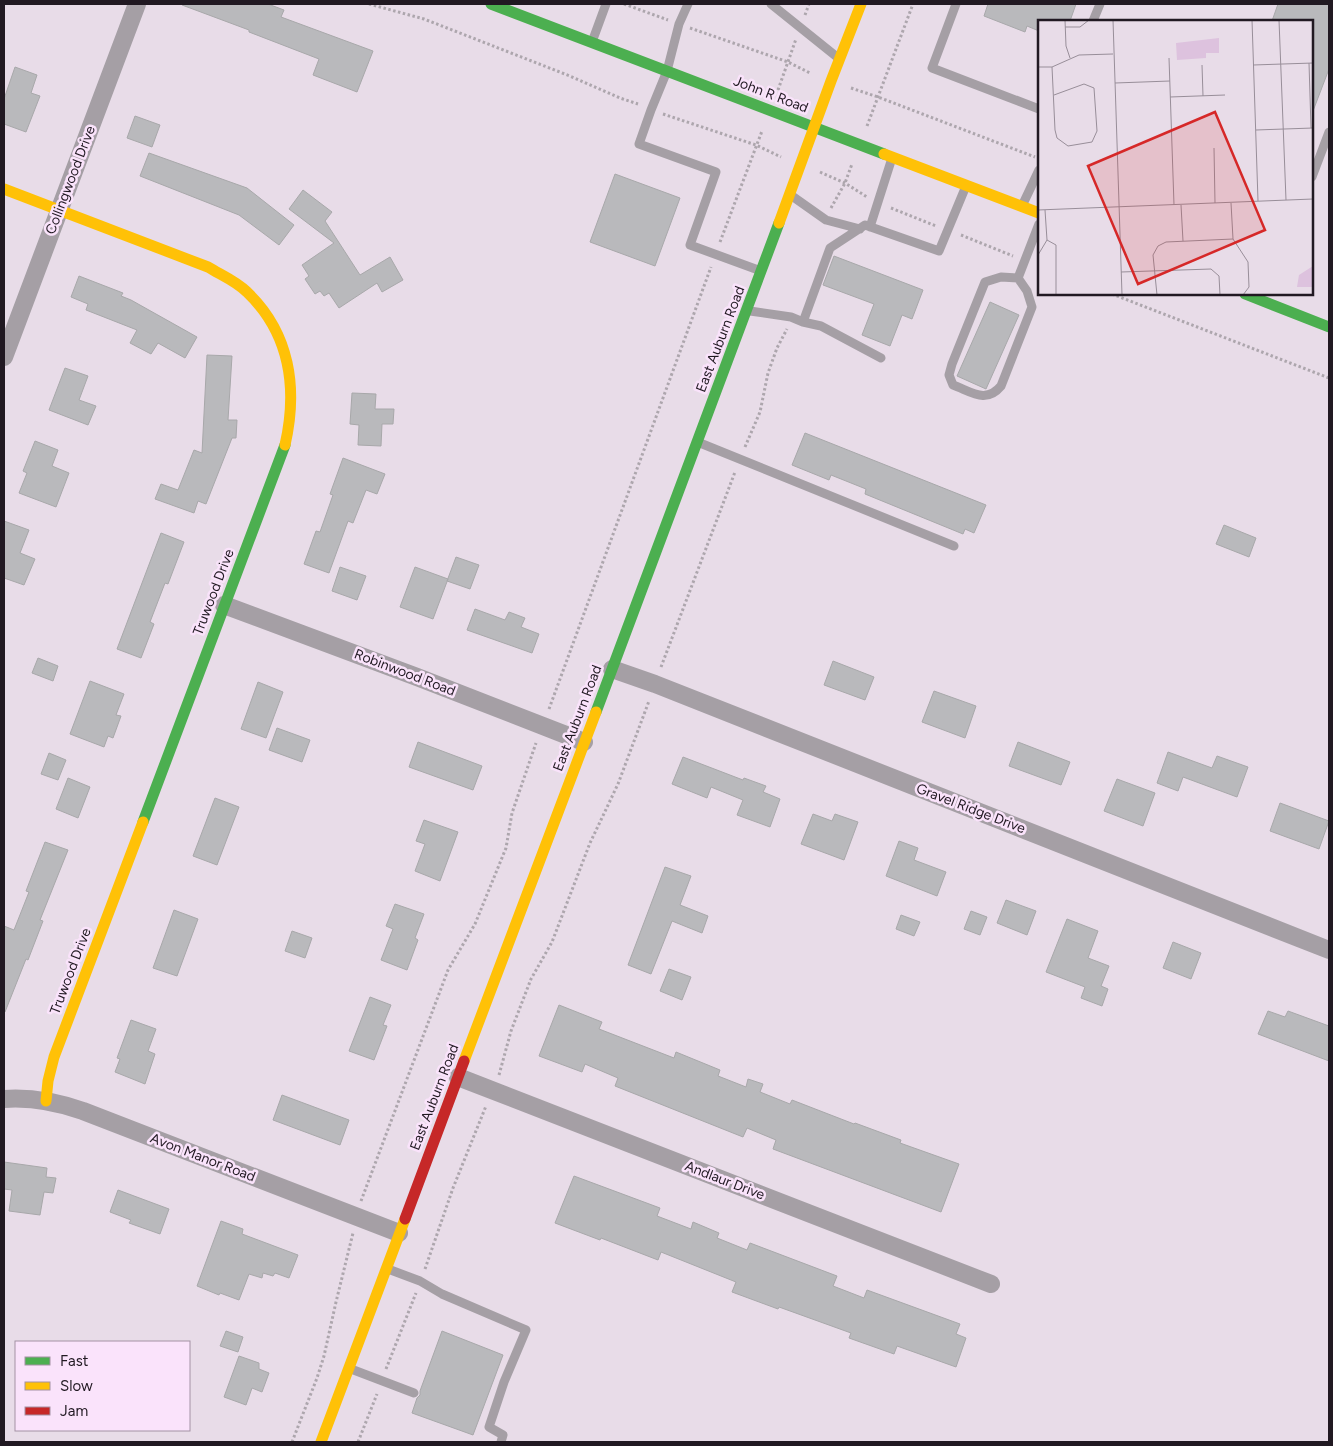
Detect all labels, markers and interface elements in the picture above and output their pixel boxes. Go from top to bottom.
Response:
inset map [1038,20,1313,295]
street label: John R Road [731,72,811,117]
street label: Collingwood Drive [42,123,99,237]
street label: East Auburn Road [692,284,749,395]
street label: Truwood Drive [189,546,238,638]
street label: Robinwood Road [352,645,458,700]
street label: East Auburn Road [549,663,606,774]
street label: Gravel Ridge Drive [914,780,1028,837]
street label: Truwood Drive [46,925,95,1017]
street label: East Auburn Road [406,1042,463,1153]
street label: Avon Manor Road [148,1130,258,1185]
street label: Andlaur Drive [683,1157,767,1204]
legend [15,1341,190,1431]
text: Fast [60,1352,89,1370]
text: Slow [60,1377,93,1395]
text: Jam [60,1402,88,1420]

